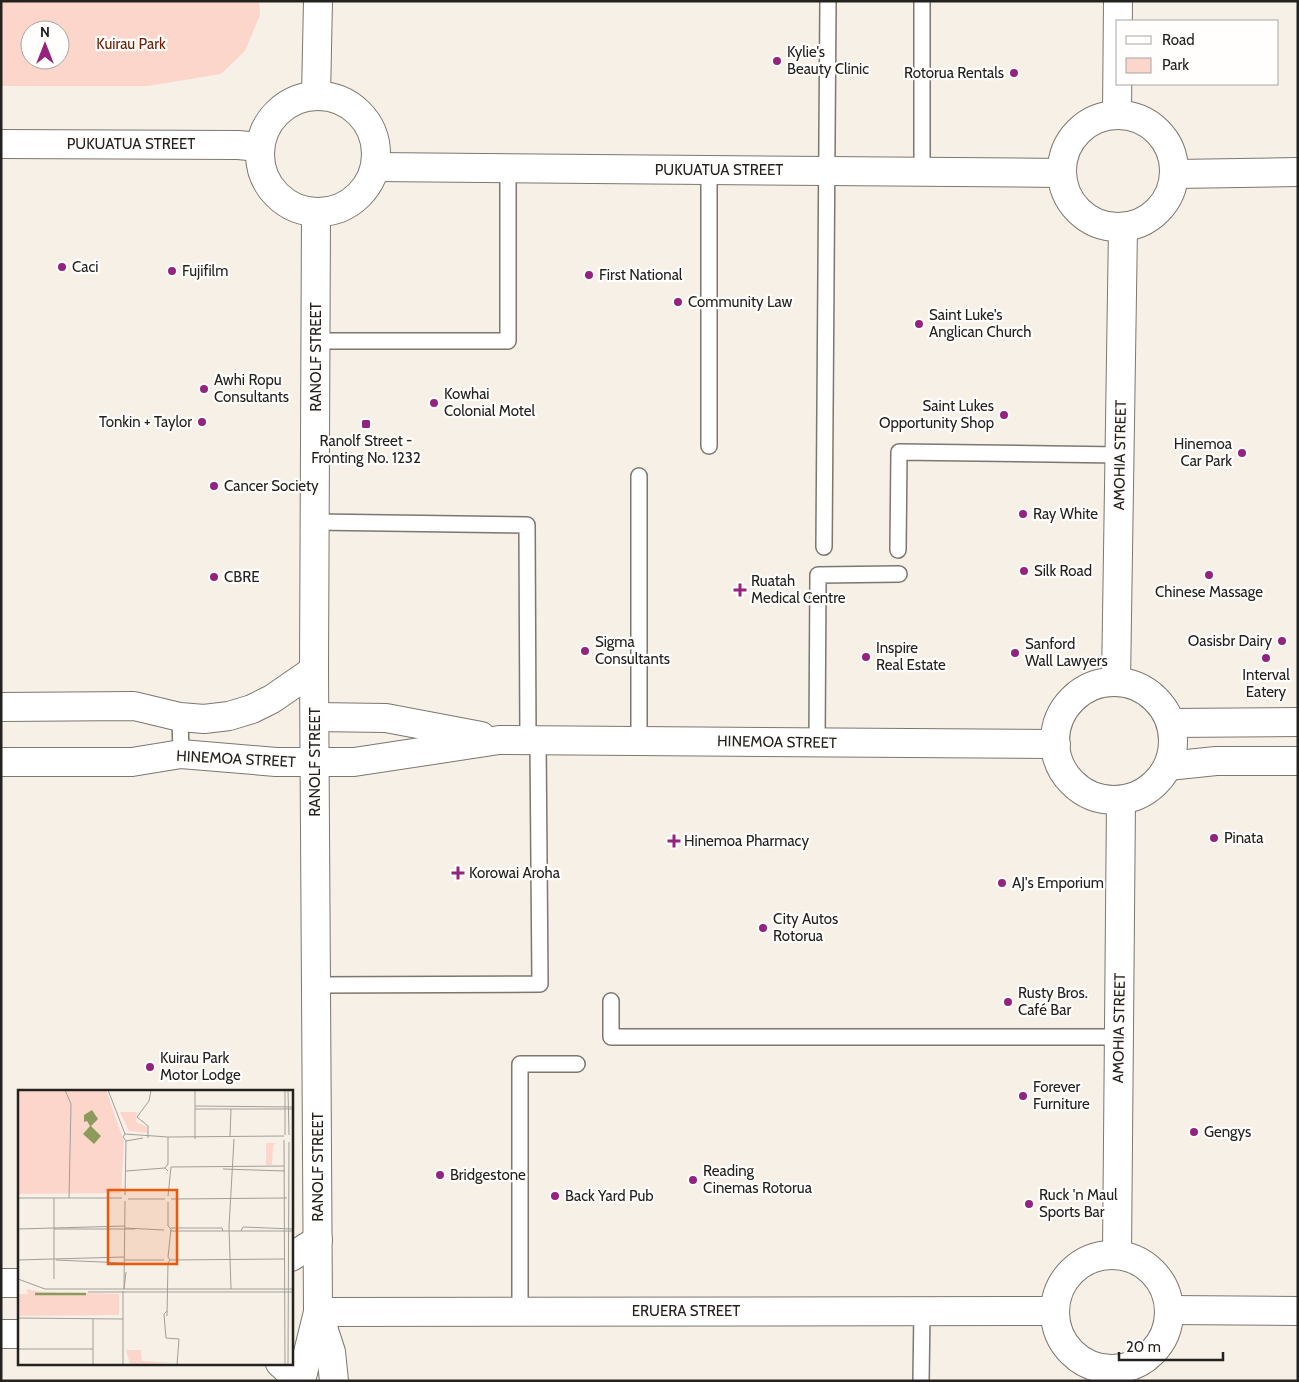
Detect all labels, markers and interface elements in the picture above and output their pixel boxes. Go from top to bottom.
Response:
north arrow [20,20,70,70]
legend [1116,20,1279,85]
text: N [40,23,50,41]
text: Road [1162,31,1195,49]
park label: Kuirau Park [96,35,166,53]
place label: Kylie's Beauty Clinic [787,43,869,78]
marker: Kylie's Beauty Clinic [771,55,783,67]
text: Park [1162,56,1189,74]
place label: Rotorua Rentals [904,64,1004,82]
marker: Rotorua Rentals [1008,67,1020,79]
street label: PUKUATUA STREET [67,135,195,153]
street label: PUKUATUA STREET [655,161,783,179]
place label: Caci [72,258,98,276]
marker: Caci [56,261,68,273]
place label: Fujifilm [182,262,228,280]
marker: Fujifilm [166,265,178,277]
place label: First National [599,266,683,284]
marker: First National [583,269,595,281]
place label: Community Law [688,293,793,311]
marker: Community Law [672,296,684,308]
street label: RANOLF STREET [307,302,325,412]
place label: Saint Luke's Anglican Church [929,306,1031,341]
marker: Saint Luke's Anglican Church [913,318,925,330]
place label: Awhi Ropu Consultants [214,371,289,406]
marker: Awhi Ropu Consultants [198,383,210,395]
place label: Kowhai Colonial Motel [444,385,535,420]
marker: Kowhai Colonial Motel [428,397,440,409]
place label: Saint Lukes Opportunity Shop [879,397,994,432]
street label: AMOHIA STREET [1110,400,1130,510]
marker: Saint Lukes Opportunity Shop [998,409,1010,421]
place label: Tonkin + Taylor [99,413,192,431]
marker: Tonkin + Taylor [196,416,208,428]
marker: Ranolf Street - Fronting No. 1232 [360,418,372,430]
place label: Ranolf Street - Fronting No. 1232 [311,432,421,467]
place label: Hinemoa Car Park [1174,435,1233,470]
marker: Hinemoa Car Park [1236,447,1248,459]
place label: Cancer Society [224,477,319,495]
marker: Cancer Society [208,480,220,492]
place label: Ray White [1033,505,1098,523]
marker: Ray White [1017,508,1029,520]
place label: Silk Road [1034,562,1092,580]
marker: Silk Road [1018,565,1030,577]
place label: CBRE [224,568,260,586]
marker: Chinese Massage [1203,569,1215,581]
marker: CBRE [208,571,220,583]
place label: Ruatah Medical Centre [751,572,846,607]
marker: Ruatah Medical Centre [733,583,747,597]
place label: Chinese Massage [1155,583,1263,601]
place label: Oasisbr Dairy [1188,632,1272,650]
place label: Sigma Consultants [595,633,670,668]
place label: Sanford Wall Lawyers [1025,635,1108,670]
marker: Oasisbr Dairy [1276,635,1288,647]
place label: Inspire Real Estate [876,639,946,674]
marker: Sigma Consultants [579,645,591,657]
marker: Sanford Wall Lawyers [1009,647,1021,659]
marker: Inspire Real Estate [860,651,872,663]
marker: Interval Eatery [1260,652,1272,664]
place label: Interval Eatery [1242,666,1290,701]
street label: RANOLF STREET [306,707,324,817]
street label: HINEMOA STREET [717,732,837,752]
street label: HINEMOA STREET [176,747,296,771]
place label: Pinata [1224,829,1264,847]
place label: Hinemoa Pharmacy [684,832,809,850]
marker: Pinata [1208,832,1220,844]
marker: Hinemoa Pharmacy [668,835,680,847]
place label: Korowai Aroha [469,864,561,882]
marker: Korowai Aroha [451,866,465,880]
place label: AJ's Emporium [1012,874,1104,892]
marker: AJ's Emporium [996,877,1008,889]
place label: City Autos Rotorua [773,910,838,945]
marker: City Autos Rotorua [757,922,769,934]
street label: AMOHIA STREET [1109,973,1129,1083]
place label: Rusty Bros. Café Bar [1018,984,1088,1019]
marker: Rusty Bros. Café Bar [1002,996,1014,1008]
place label: Kuirau Park Motor Lodge [160,1049,241,1084]
marker: Kuirau Park Motor Lodge [144,1061,156,1073]
place label: Forever Furniture [1033,1078,1090,1113]
inset map [18,1090,292,1364]
marker: Forever Furniture [1017,1090,1029,1102]
street label: RANOLF STREET [309,1112,327,1222]
place label: Gengys [1204,1123,1251,1141]
marker: Gengys [1188,1126,1200,1138]
place label: Reading Cinemas Rotorua [703,1162,813,1197]
place label: Bridgestone [450,1166,526,1184]
marker: Bridgestone [434,1169,446,1181]
marker: Reading Cinemas Rotorua [687,1174,699,1186]
place label: Ruck 'n Maul Sports Bar [1039,1186,1118,1221]
place label: Back Yard Pub [565,1187,654,1205]
marker: Back Yard Pub [549,1190,561,1202]
marker: Ruck 'n Maul Sports Bar [1023,1198,1035,1210]
street label: ERUERA STREET [632,1302,740,1320]
scale bar [1119,1330,1223,1362]
text: 20 m [1126,1338,1161,1356]

